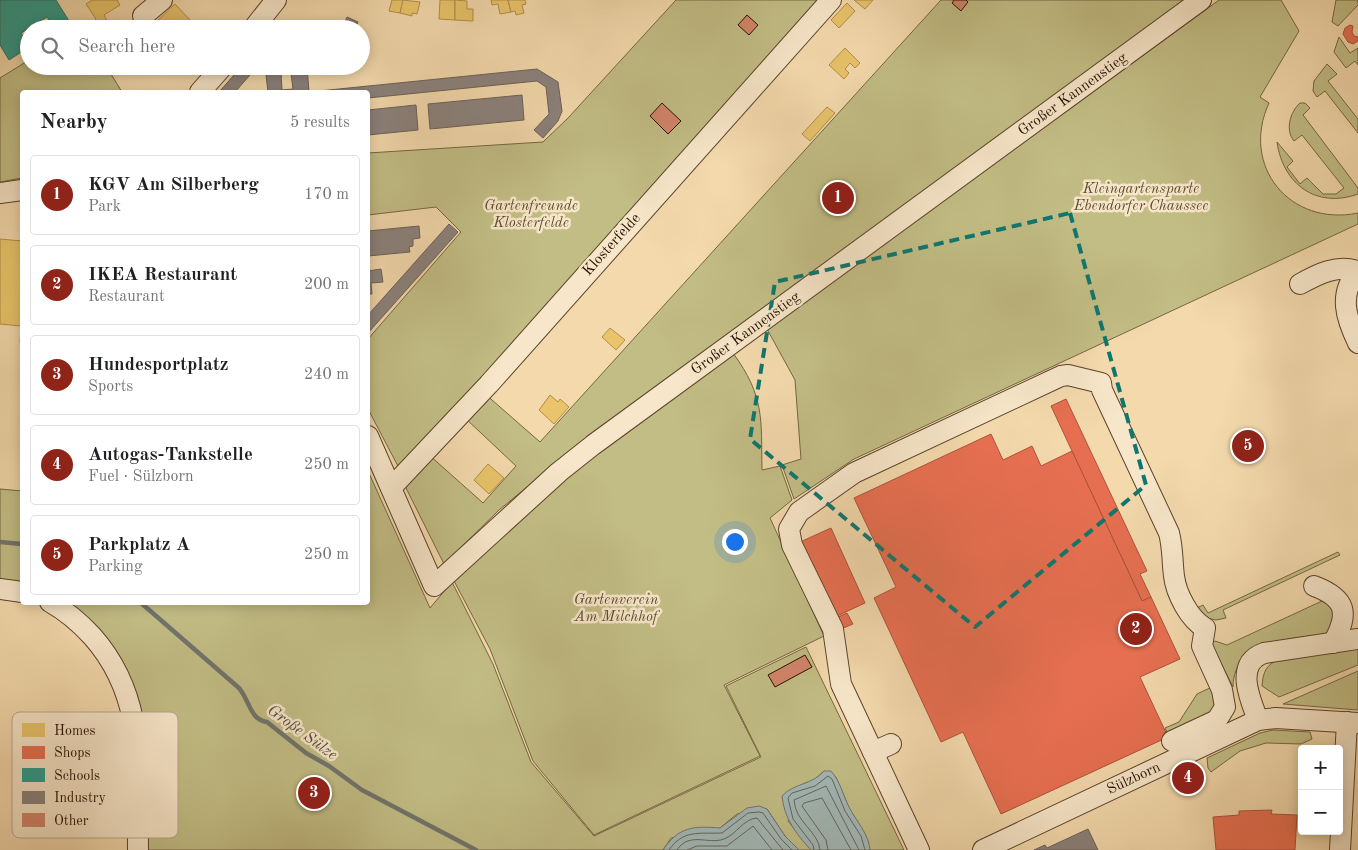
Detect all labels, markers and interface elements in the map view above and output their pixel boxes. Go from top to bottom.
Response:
search box [20,20,370,75]
icon: search [38,34,66,62]
text: Search here [78,38,175,57]
street label: Großer Kannenstieg [1016,51,1130,139]
text: Nearby [40,112,108,133]
text: 5 results [290,115,350,131]
text: KGV Am Silberberg [88,176,259,195]
pin: 1 [822,179,854,217]
park label: Kleingartensparte Ebendorfer Chaussee [1073,182,1208,214]
text: 1 [52,187,62,203]
text: 170 m [304,187,349,203]
text: Park [88,199,121,215]
park label: Gartenfreunde Klosterfelde [484,199,578,231]
street label: Klosterfelde [580,211,644,279]
text: IKEA Restaurant [88,266,237,285]
text: 2 [52,277,62,293]
text: 200 m [304,277,349,293]
text: Restaurant [88,289,165,305]
street label: Großer Kannenstieg [689,290,803,378]
text: Hundesportplatz [88,356,229,375]
text: 3 [52,367,62,383]
text: 240 m [304,367,349,383]
text: Sports [88,379,133,395]
pin: 5 [1232,427,1264,465]
text: Autogas-Tankstelle [88,446,253,465]
text: 4 [52,457,62,473]
text: 250 m [304,457,349,473]
text: Fuel · Sülzborn [88,469,194,485]
your location [722,529,748,555]
text: Parkplatz A [88,536,190,555]
text: 5 [52,547,62,563]
text: 250 m [304,547,349,563]
text: Parking [88,559,143,575]
park label: Gartenverein Am Milchhof [573,593,660,625]
pin: 2 [1120,610,1152,648]
water label: Große Sülze [264,702,340,764]
legend [12,712,178,838]
text: Homes [54,724,96,738]
map controls [1298,745,1343,835]
button: + [1298,745,1343,790]
text: Shops [54,746,91,760]
pin: 4 [1172,759,1204,797]
street label: Sülzborn [1105,760,1163,798]
text: Schools [54,769,100,783]
pin: 3 [298,774,330,812]
button: − [1298,790,1343,835]
text: Industry [54,791,107,805]
text: Other [54,814,89,828]

